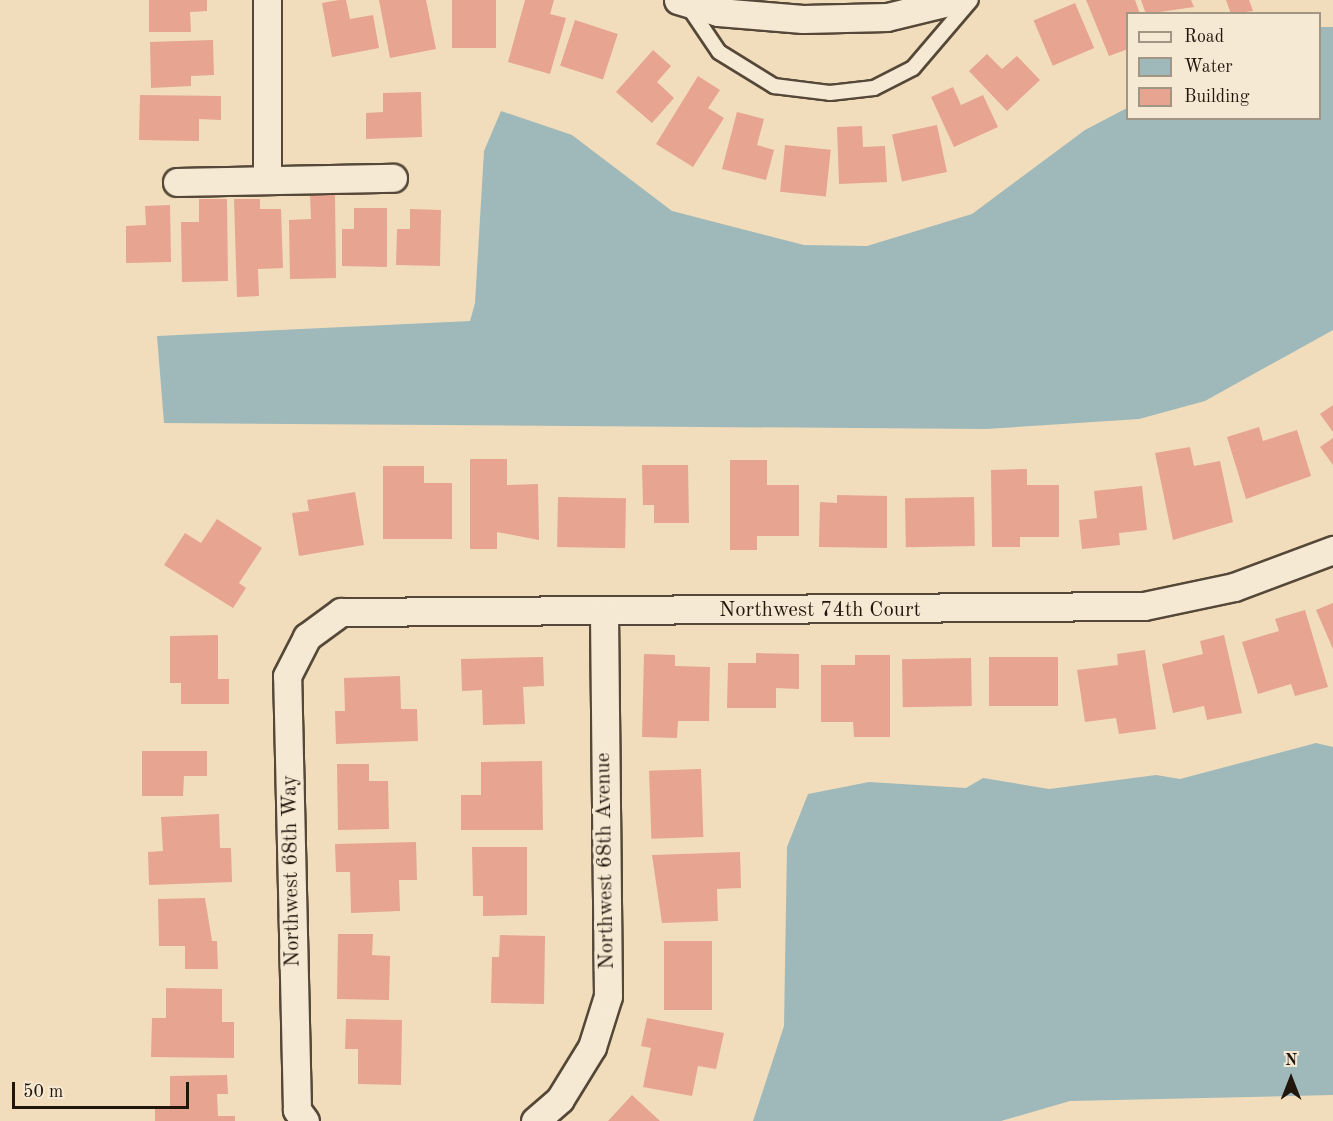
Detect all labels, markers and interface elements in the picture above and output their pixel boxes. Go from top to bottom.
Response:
legend [1126,12,1321,120]
text: Road [1184,28,1224,46]
text: Water [1184,58,1233,76]
text: Building [1184,88,1249,106]
street label: Northwest 74th Court [719,598,921,624]
street label: Northwest 68th Avenue [592,752,620,970]
street label: Northwest 68th Way [278,775,306,967]
north arrow [1261,1049,1321,1109]
text: N [1285,1053,1297,1069]
scale bar [15,1070,192,1108]
text: 50 m [23,1083,63,1101]

